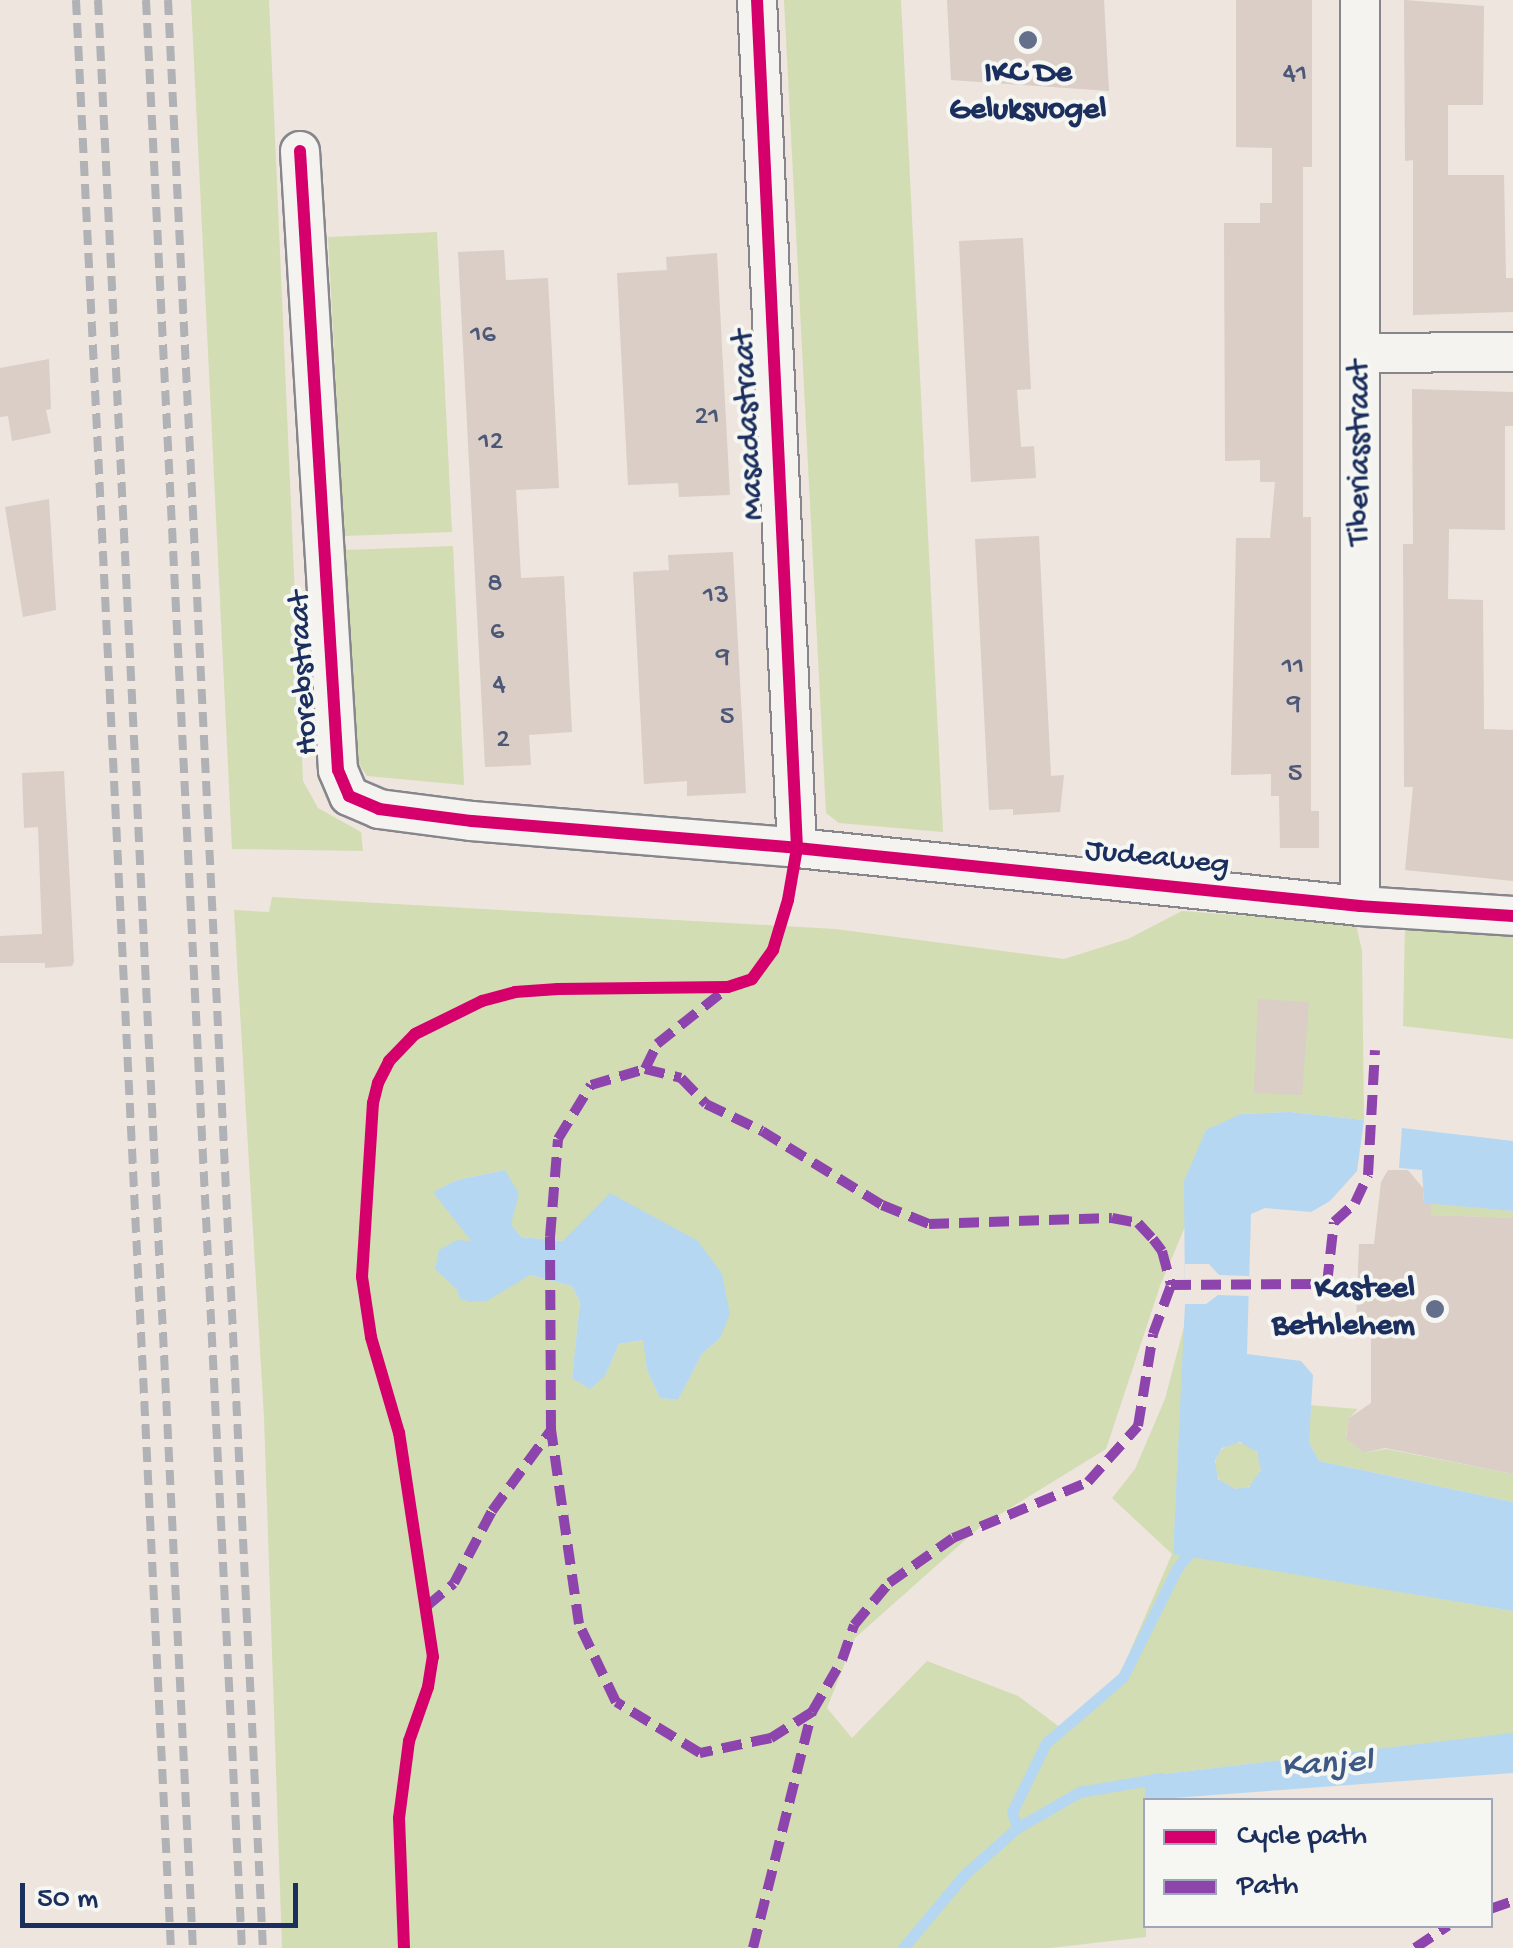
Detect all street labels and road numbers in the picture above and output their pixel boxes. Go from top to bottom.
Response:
street label: Masadastraat [726,329,774,521]
street label: Tiberiasstraat [1342,360,1380,546]
street label: Horebstraat [282,590,328,756]
street label: Judeaweg [1083,832,1231,886]

